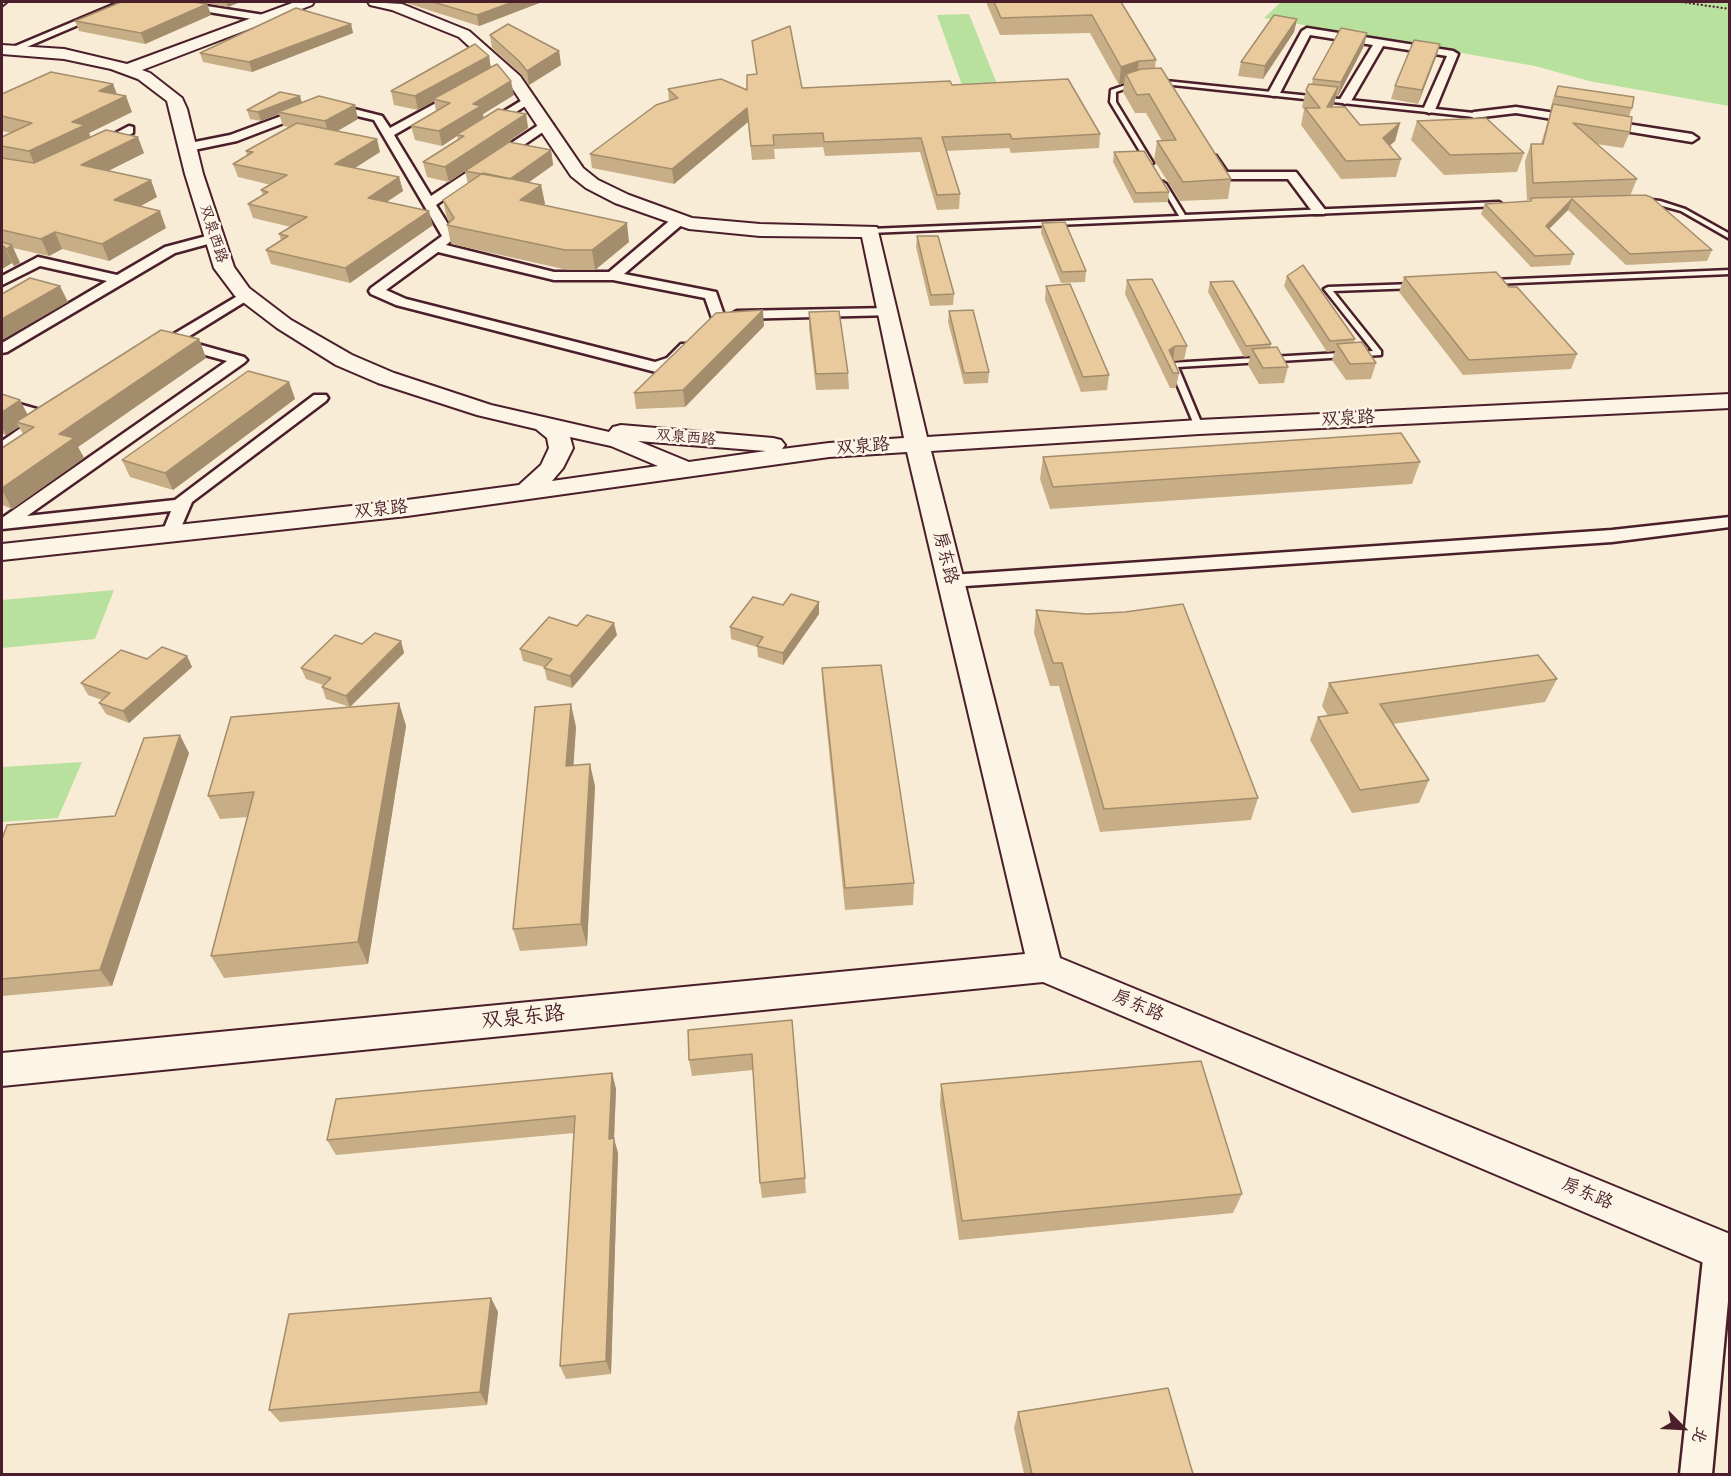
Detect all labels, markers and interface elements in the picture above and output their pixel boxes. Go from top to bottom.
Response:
street label: 双泉西路 [195,203,231,265]
street label: 双泉路 [1320,407,1376,431]
street label: 双泉西路 [655,426,717,450]
street label: 双泉路 [835,434,891,460]
street label: 双泉路 [353,496,409,524]
street label: 房东路 [928,529,962,587]
street label: 房东路 [1109,986,1167,1026]
street label: 双泉东路 [480,1001,566,1035]
street label: 房东路 [1558,1174,1616,1214]
north arrow [1653,1398,1713,1458]
text: 北 [1688,1424,1712,1447]

